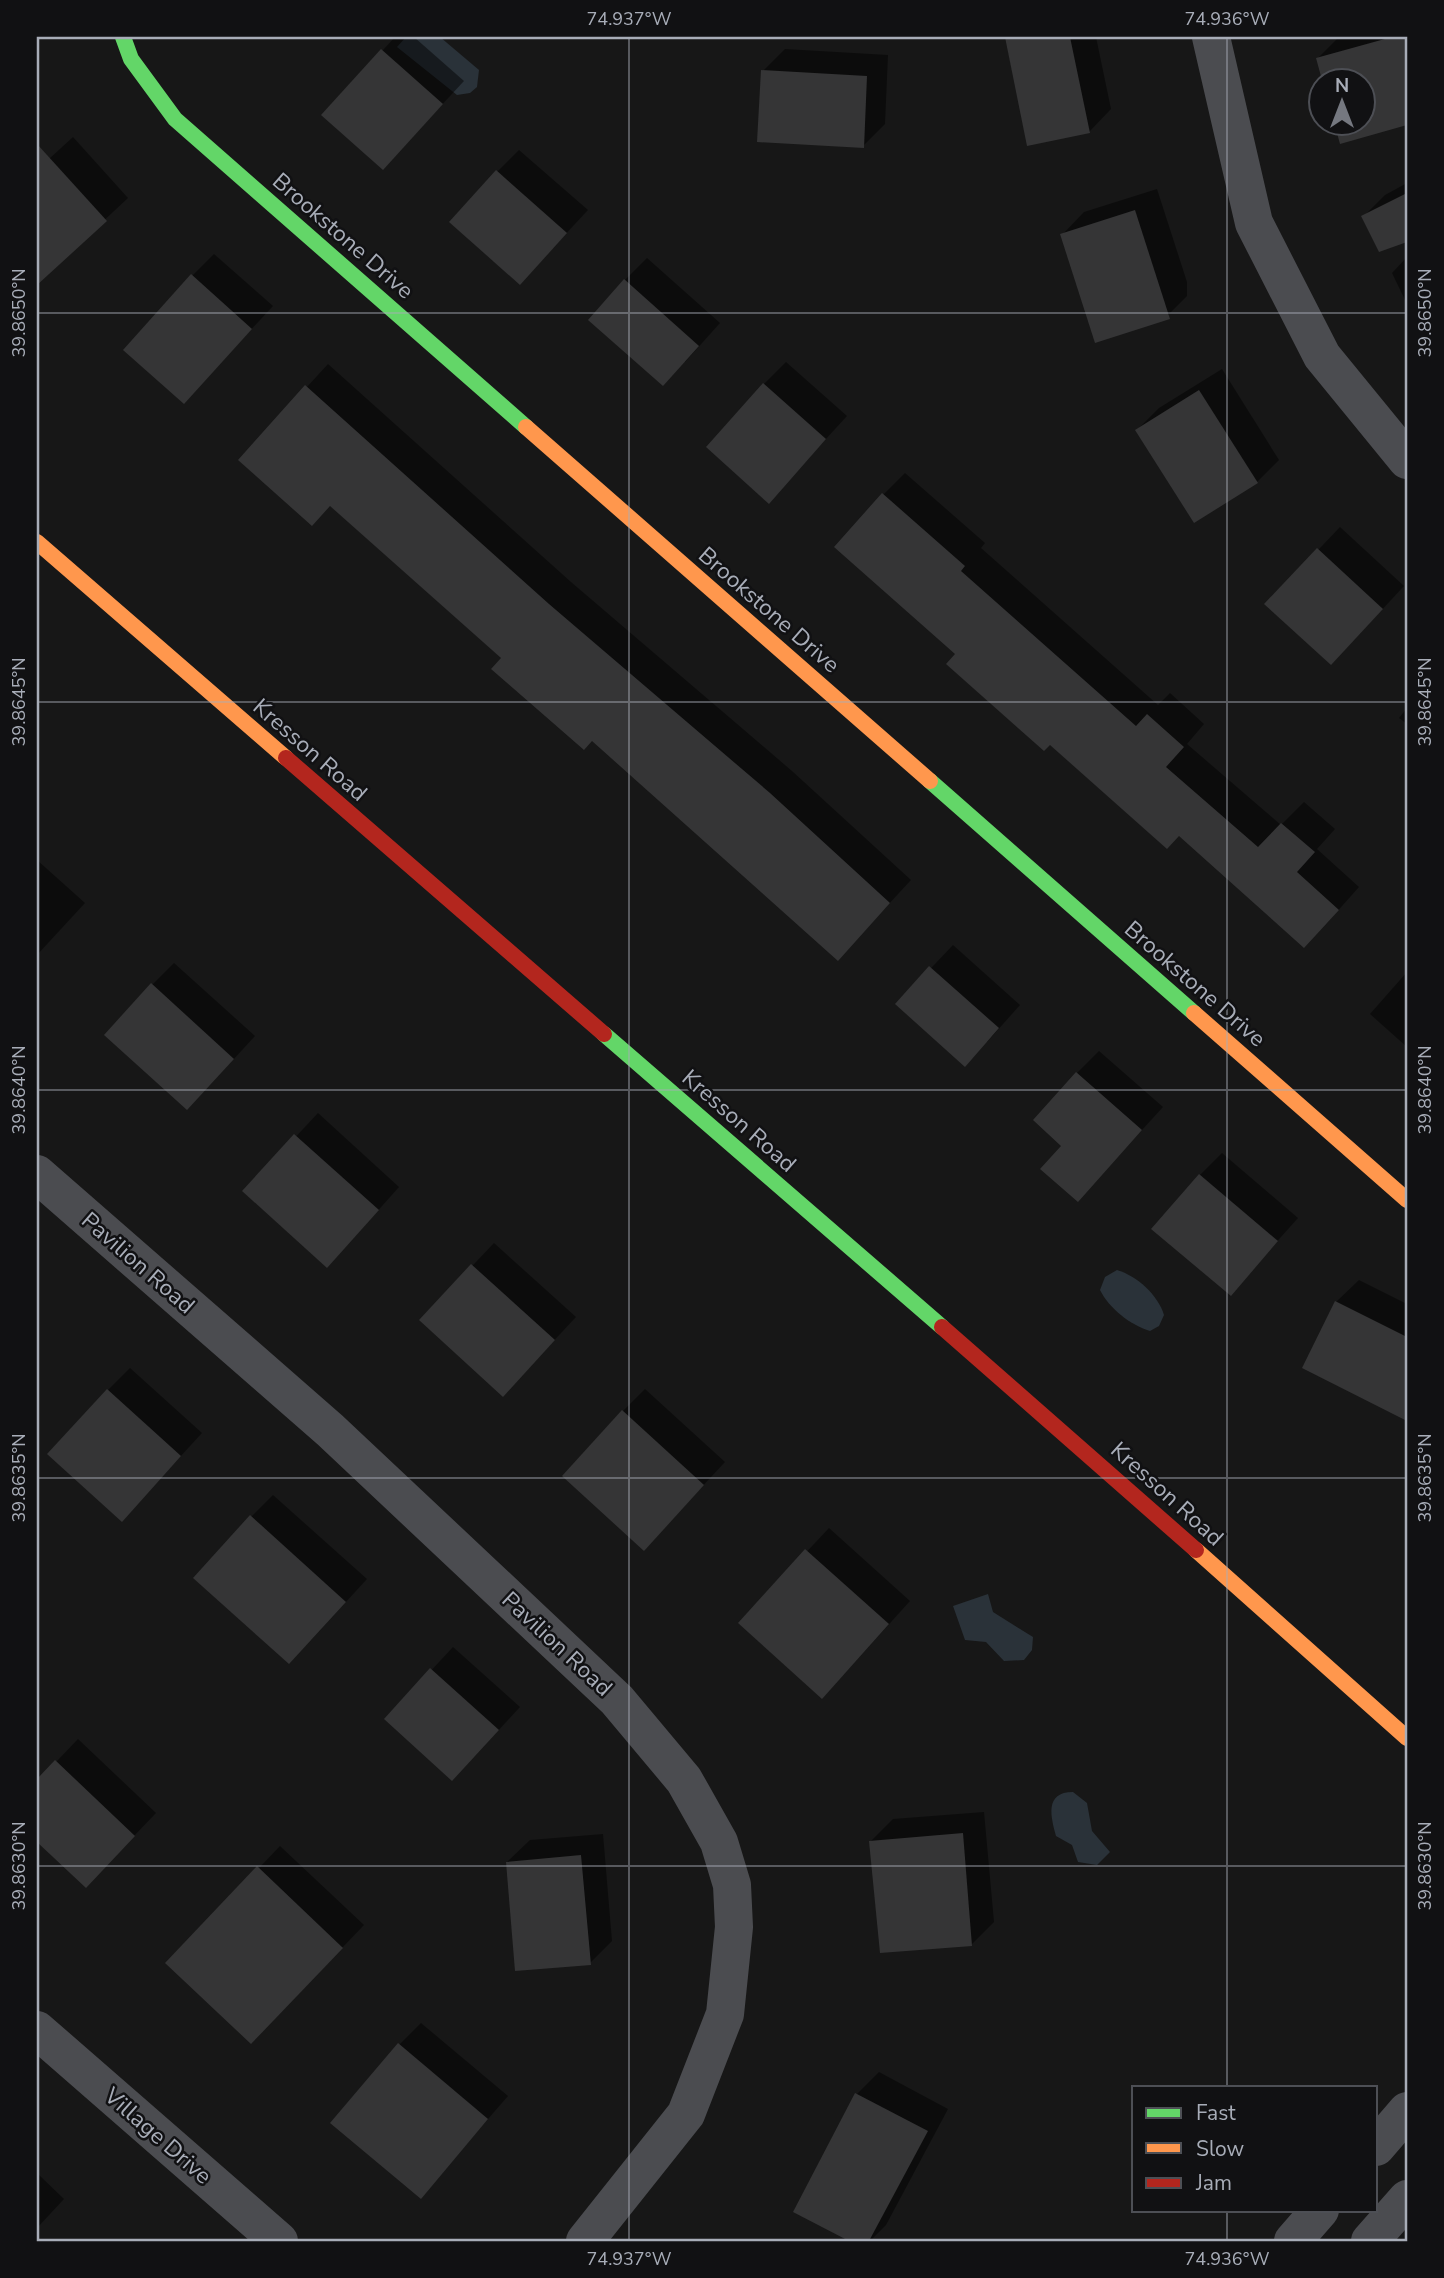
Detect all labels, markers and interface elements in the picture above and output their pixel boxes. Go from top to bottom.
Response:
text: 74.937°W [587,7,672,31]
text: 74.936°W [1185,7,1270,31]
north arrow [1308,66,1378,136]
text: N [1335,73,1349,99]
street label: Brookstone Drive [266,166,420,306]
text: 39.8650°N [7,269,31,357]
text: 39.8650°N [1413,269,1437,357]
street label: Brookstone Drive [692,540,846,680]
text: 39.8645°N [7,658,31,746]
text: 39.8645°N [1413,658,1437,746]
street label: Kresson Road [246,692,374,808]
street label: Brookstone Drive [1118,914,1272,1054]
text: 39.8640°N [7,1046,31,1134]
text: 39.8640°N [1413,1046,1437,1134]
street label: Kresson Road [675,1063,803,1179]
street label: Pavilion Road [75,1205,201,1321]
text: 39.8635°N [7,1434,31,1522]
text: 39.8635°N [1413,1434,1437,1522]
street label: Kresson Road [1104,1435,1230,1553]
street label: Pavilion Road [495,1585,619,1703]
text: 39.8630°N [7,1822,31,1910]
text: 39.8630°N [1413,1822,1437,1910]
street label: Village Drive [97,2080,218,2191]
legend [1132,2086,1378,2212]
text: Fast [1196,2099,1236,2127]
text: Slow [1196,2135,1245,2163]
text: Jam [1195,2169,1232,2197]
text: 74.937°W [587,2247,672,2271]
text: 74.936°W [1185,2247,1270,2271]

